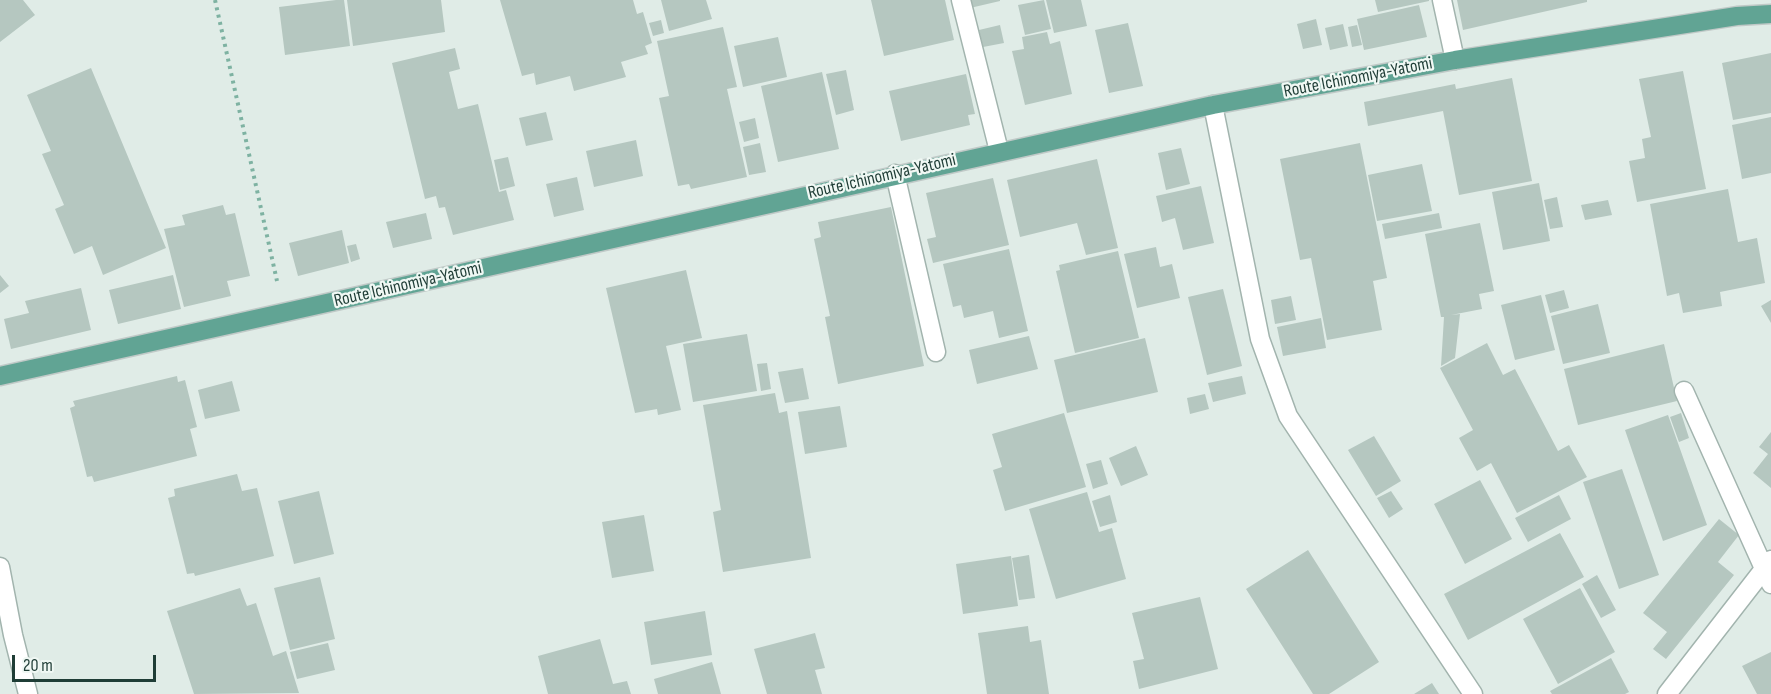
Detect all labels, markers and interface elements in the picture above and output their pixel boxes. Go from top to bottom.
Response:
street label: Route Ichinomiya-Yatomi [1282,53,1434,103]
street label: Route Ichinomiya-Yatomi [806,149,958,205]
street label: Route Ichinomiya-Yatomi [332,257,484,313]
scale bar [15,643,159,681]
text: 20 m [23,655,53,676]

